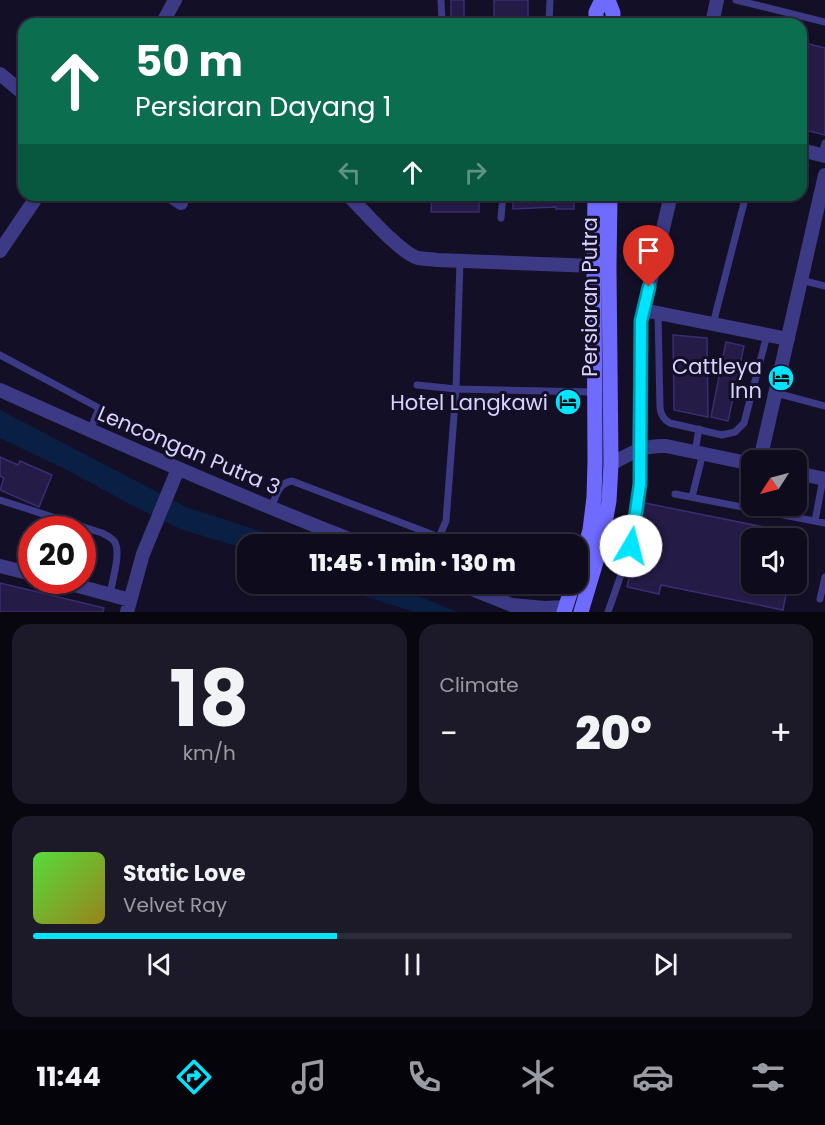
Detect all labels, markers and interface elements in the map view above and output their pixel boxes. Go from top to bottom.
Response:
text: 50 m [135,32,243,91]
icon: ahead [36,42,114,120]
text: Persiaran Dayang 1 [135,88,391,125]
icon: left [333,156,366,189]
icon: ahead [396,156,429,189]
icon: right [459,156,492,189]
street label: Persiaran Putra [575,217,604,377]
pin [623,225,674,287]
icon: arrive [632,234,665,267]
place label: Cattleya Inn [672,352,762,405]
hotel icon: Cattleya Inn [766,363,796,393]
hotel icon: Hotel Langkawi [553,387,583,417]
place label: Hotel Langkawi [390,388,548,417]
street label: Lencongan Putra 3 [93,398,285,502]
north arrow [741,450,807,516]
map controls [741,450,807,594]
position arrow [599,514,663,578]
speed limit sign: 20 [18,516,96,594]
button: sound [741,528,807,594]
text: 11:45 · 1 min · 130 m [309,548,516,579]
text: 18 [169,644,249,753]
text: Climate [440,671,519,699]
text: 20° [575,702,652,765]
text: − [440,710,458,757]
text: + [769,710,792,757]
text: km/h [183,739,236,767]
text: Static Love [123,858,246,889]
text: Velvet Ray [123,891,227,919]
icon: previous [143,948,176,981]
icon: pause [396,948,429,981]
icon: next [649,948,682,981]
icon: directions [173,1056,215,1098]
icon: music [288,1056,330,1098]
icon: phone [403,1056,445,1098]
icon: climate [517,1056,559,1098]
icon: car [632,1056,674,1098]
icon: filters [747,1056,789,1098]
text: 11:44 [36,1058,101,1095]

